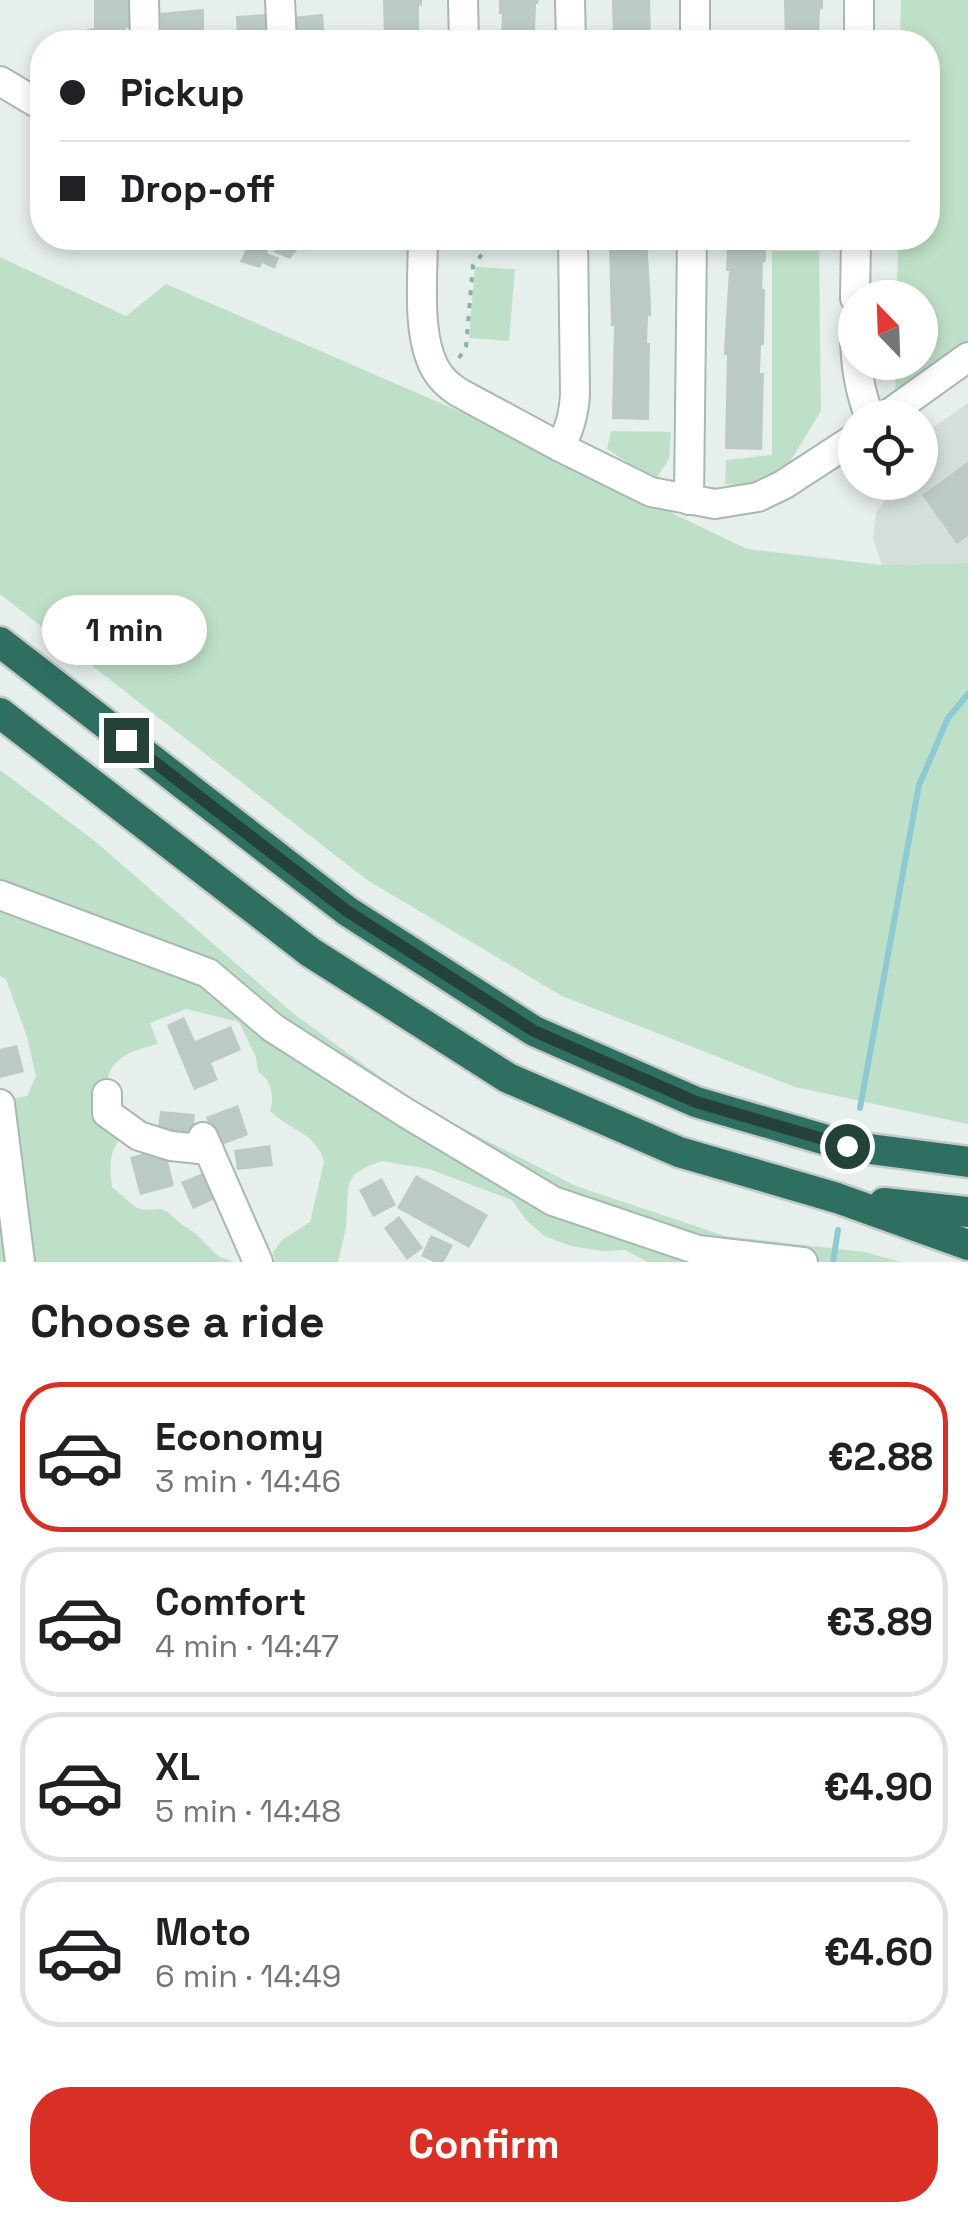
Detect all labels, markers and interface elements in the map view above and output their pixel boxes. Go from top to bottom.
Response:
text: Pickup [120,69,244,117]
text: Drop-off [120,165,275,213]
north arrow [838,280,938,380]
map controls [838,280,938,500]
button: locate [838,400,938,500]
callout: 1 min [44,595,208,665]
text: 1 min [85,610,164,650]
route end [104,718,149,763]
route start [825,1124,870,1169]
text: Choose a ride [30,1293,325,1350]
icon: car [35,1412,125,1502]
text: Economy [155,1413,324,1461]
text: €2.88 [828,1433,933,1481]
text: 3 min · 14:46 [155,1461,341,1501]
icon: car [35,1577,125,1667]
text: Comfort [155,1578,306,1626]
text: €3.89 [827,1598,933,1646]
text: 4 min · 14:47 [155,1626,339,1666]
icon: car [35,1742,125,1832]
text: XL [155,1743,200,1791]
text: €4.90 [824,1763,933,1811]
text: 5 min · 14:48 [155,1791,341,1831]
icon: car [35,1907,125,1997]
text: Moto [155,1908,251,1956]
text: €4.60 [824,1928,933,1976]
text: 6 min · 14:49 [155,1956,341,1996]
button: Confirm [30,2087,938,2202]

